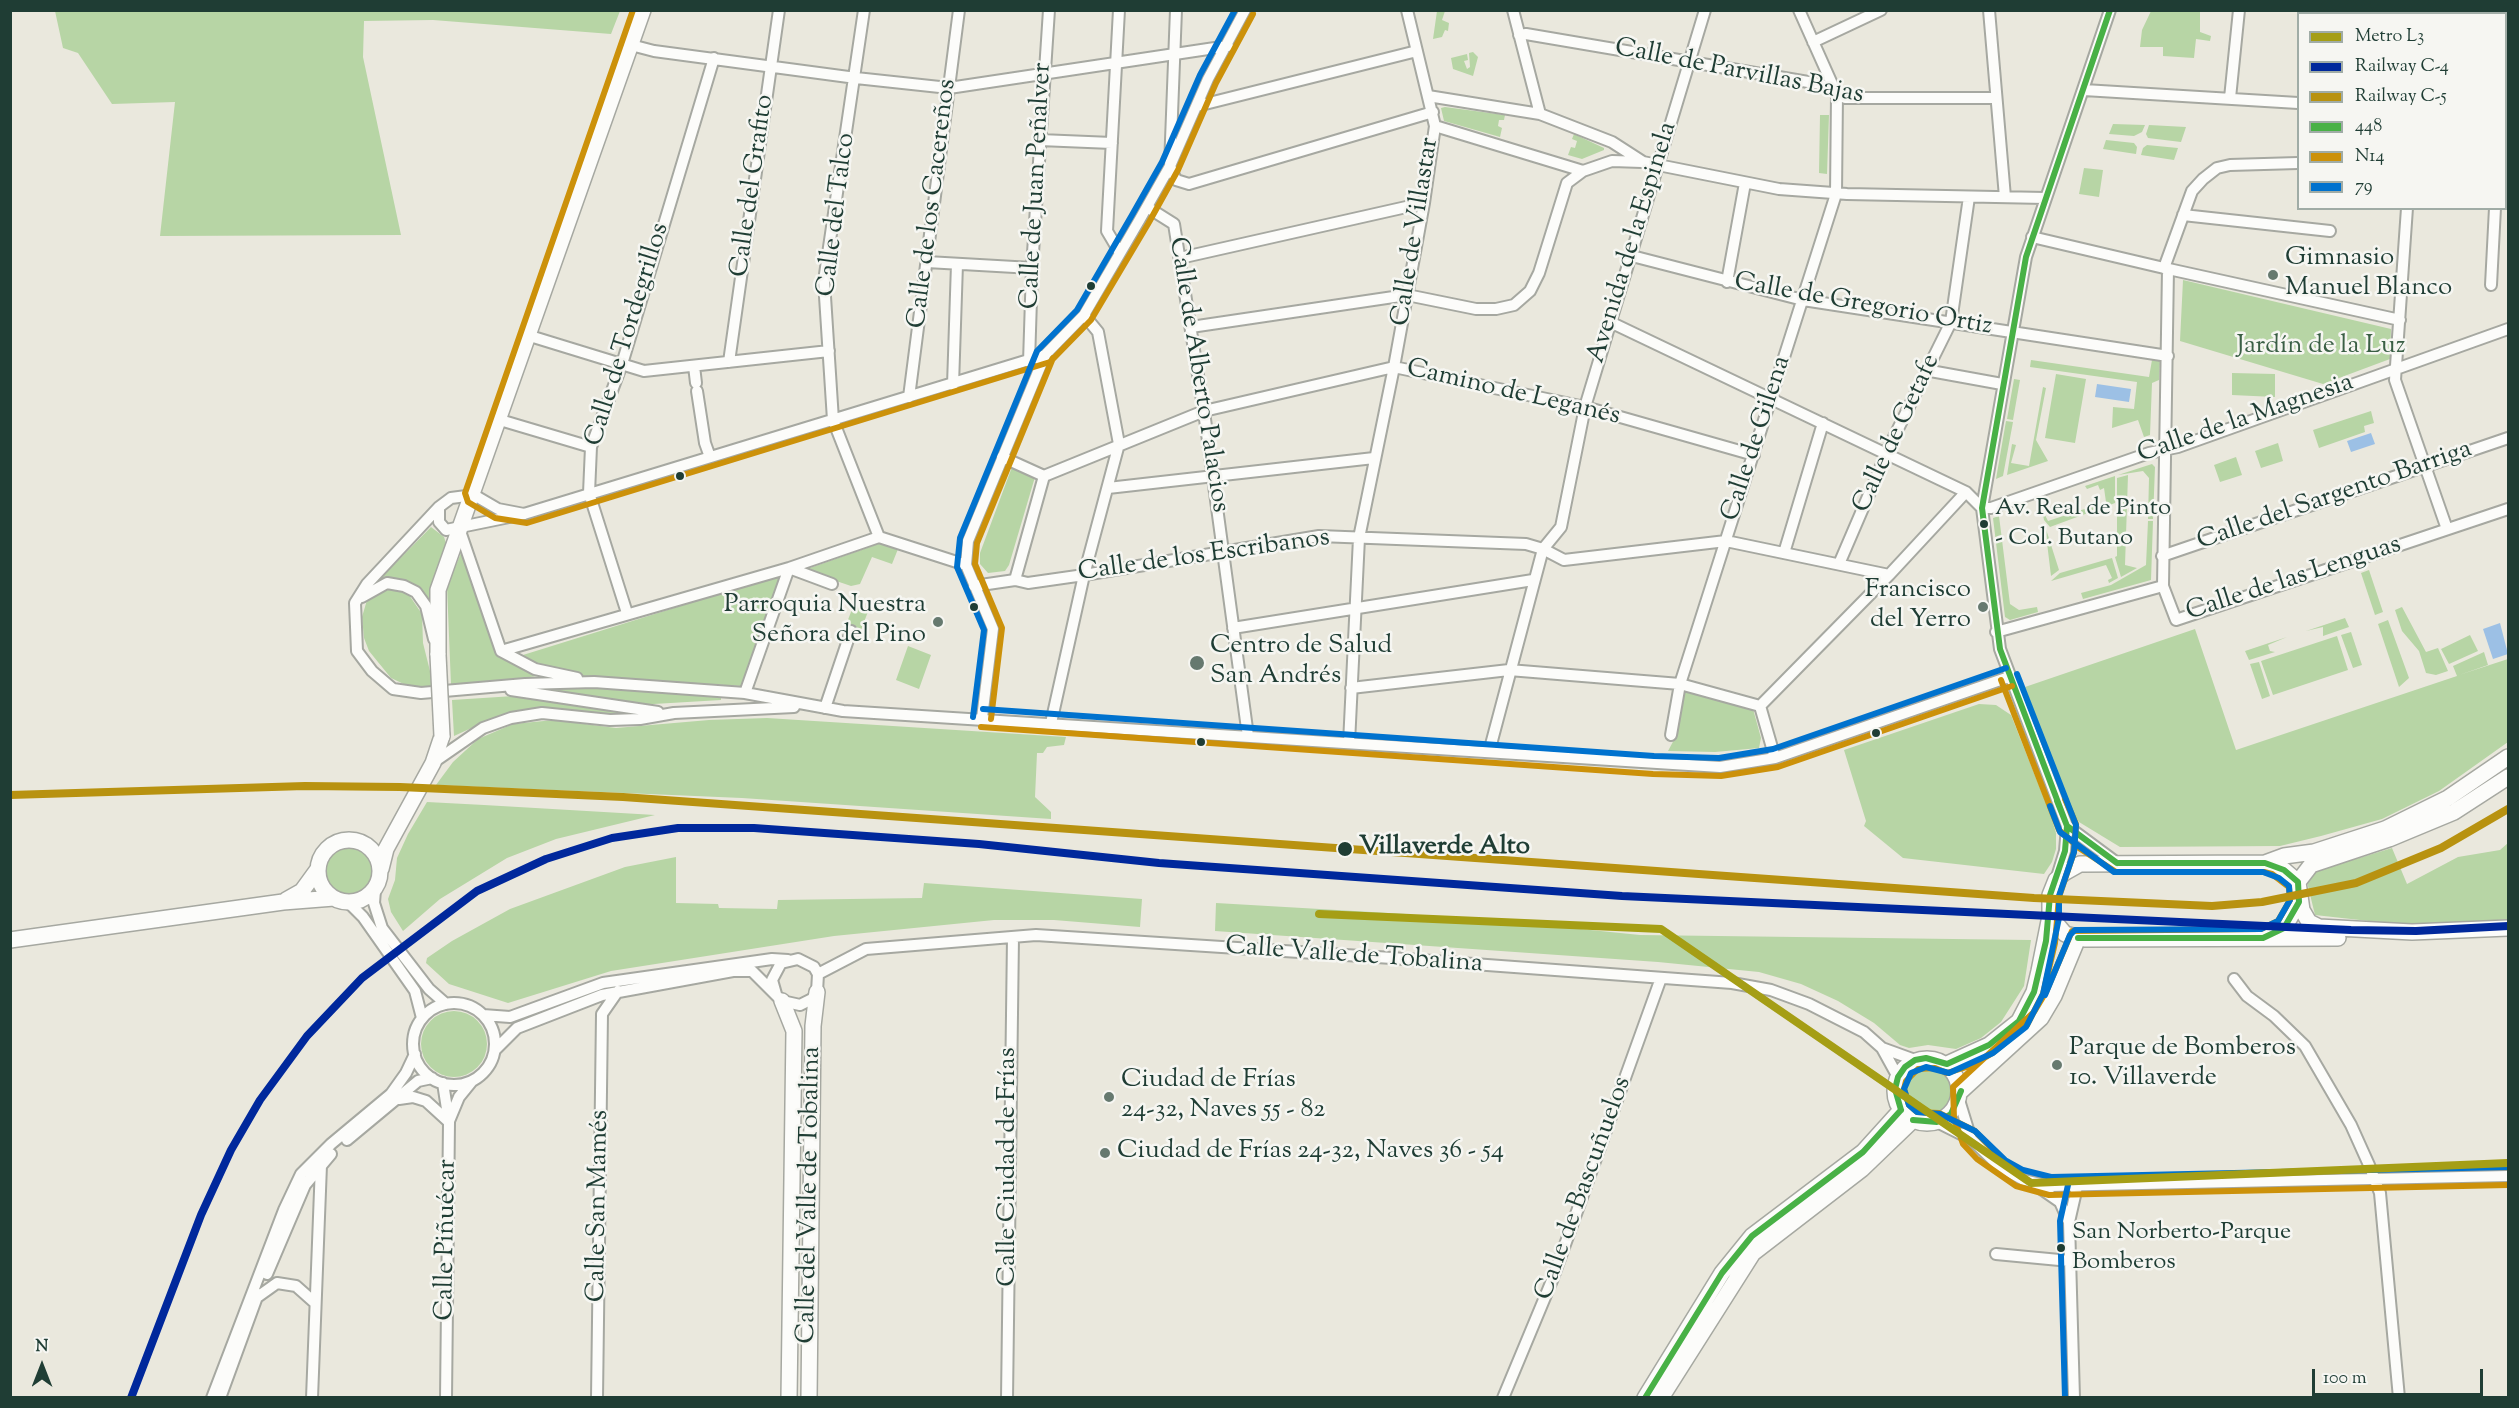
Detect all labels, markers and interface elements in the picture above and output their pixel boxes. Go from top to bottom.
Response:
legend [2297,12,2507,210]
text: Metro L3 [2355,24,2424,50]
street label: Calle de Parvillas Bajas [1612,34,1866,112]
text: Railway C-4 [2355,54,2449,80]
street label: Calle de Juan Peñalver [1016,62,1060,310]
street label: Calle de los Cacereños [903,78,965,330]
text: Railway C-5 [2355,84,2447,110]
street label: Calle del Grafito [726,93,782,279]
text: 448 [2355,114,2382,140]
street label: Avenida de la Espinela [1582,119,1686,367]
street label: Calle del Talco [812,131,864,299]
street label: Calle de Villastar [1387,136,1447,328]
text: N14 [2355,144,2384,170]
text: 79 [2355,174,2372,200]
street label: Calle de Tordegrillos [580,220,678,450]
street label: Calle de Alberto Palacios [1160,235,1234,515]
place label: Gimnasio Manuel Blanco [2285,244,2452,306]
street label: Calle de Gregorio Ortiz [1732,268,1994,344]
marker: Gimnasio Manuel Blanco [2266,268,2280,282]
unlabelled marker [1085,280,1097,292]
park label: Jardín de la Luz [2236,332,2406,364]
street label: Calle de Getafe [1848,350,1948,518]
street label: Calle de Gilena [1717,353,1799,525]
street label: Camino de Leganés [1403,354,1623,434]
street label: Calle de la Magnesia [2134,368,2358,472]
street label: Calle del Sargento Barriga [2194,435,2476,559]
unlabelled marker [674,470,686,482]
place label: Av. Real de Pinto - Col. Butano [1995,496,2171,552]
marker: Av. Real de Pinto - Col. Butano [1978,518,1990,530]
street label: Calle de los Escribanos [1076,524,1332,590]
street label: Calle de las Lenguas [2183,531,2405,629]
place label: Francisco del Yerro [1865,576,1971,638]
place label: Parroquia Nuestra Señora del Pino [724,591,926,652]
marker: Francisco del Yerro [1976,600,1990,614]
unlabelled marker [968,601,980,613]
marker: Parroquia Nuestra Señora del Pino [931,615,945,629]
place label: Centro de Salud San Andrés [1210,632,1392,694]
marker: Centro de Salud San Andrés [1188,654,1206,672]
unlabelled marker [1870,727,1882,739]
unlabelled marker [1195,736,1207,748]
place label: Villaverde Alto [1359,833,1530,865]
marker: Villaverde Alto [1336,840,1354,858]
street label: Calle Valle de Tobalina [1224,932,1484,982]
place label: Parque de Bomberos 10. Villaverde [2069,1034,2296,1096]
street label: Calle del Valle de Tobalina [793,1046,829,1344]
street label: Calle Ciudad de Frías [994,1047,1026,1287]
marker: Parque de Bomberos 10. Villaverde [2050,1058,2064,1072]
place label: Ciudad de Frías 24-32, Naves 55 - 82 [1121,1066,1325,1128]
street label: Calle de Bascuñuelos [1530,1073,1640,1305]
marker: Ciudad de Frías 24-32, Naves 55 - 82 [1102,1090,1116,1104]
street label: Calle San Mamés [583,1110,617,1302]
place label: Ciudad de Frías 24-32, Naves 36 - 54 [1117,1137,1504,1169]
marker: Ciudad de Frías 24-32, Naves 36 - 54 [1098,1146,1112,1160]
street label: Calle Piñuécar [431,1159,465,1321]
place label: San Norberto-Parque Bomberos [2072,1220,2291,1276]
marker: San Norberto-Parque Bomberos [2055,1242,2067,1254]
north arrow [12,1336,72,1396]
text: N [36,1336,48,1359]
scale bar [2315,1357,2486,1395]
text: 100 m [2323,1366,2367,1392]

